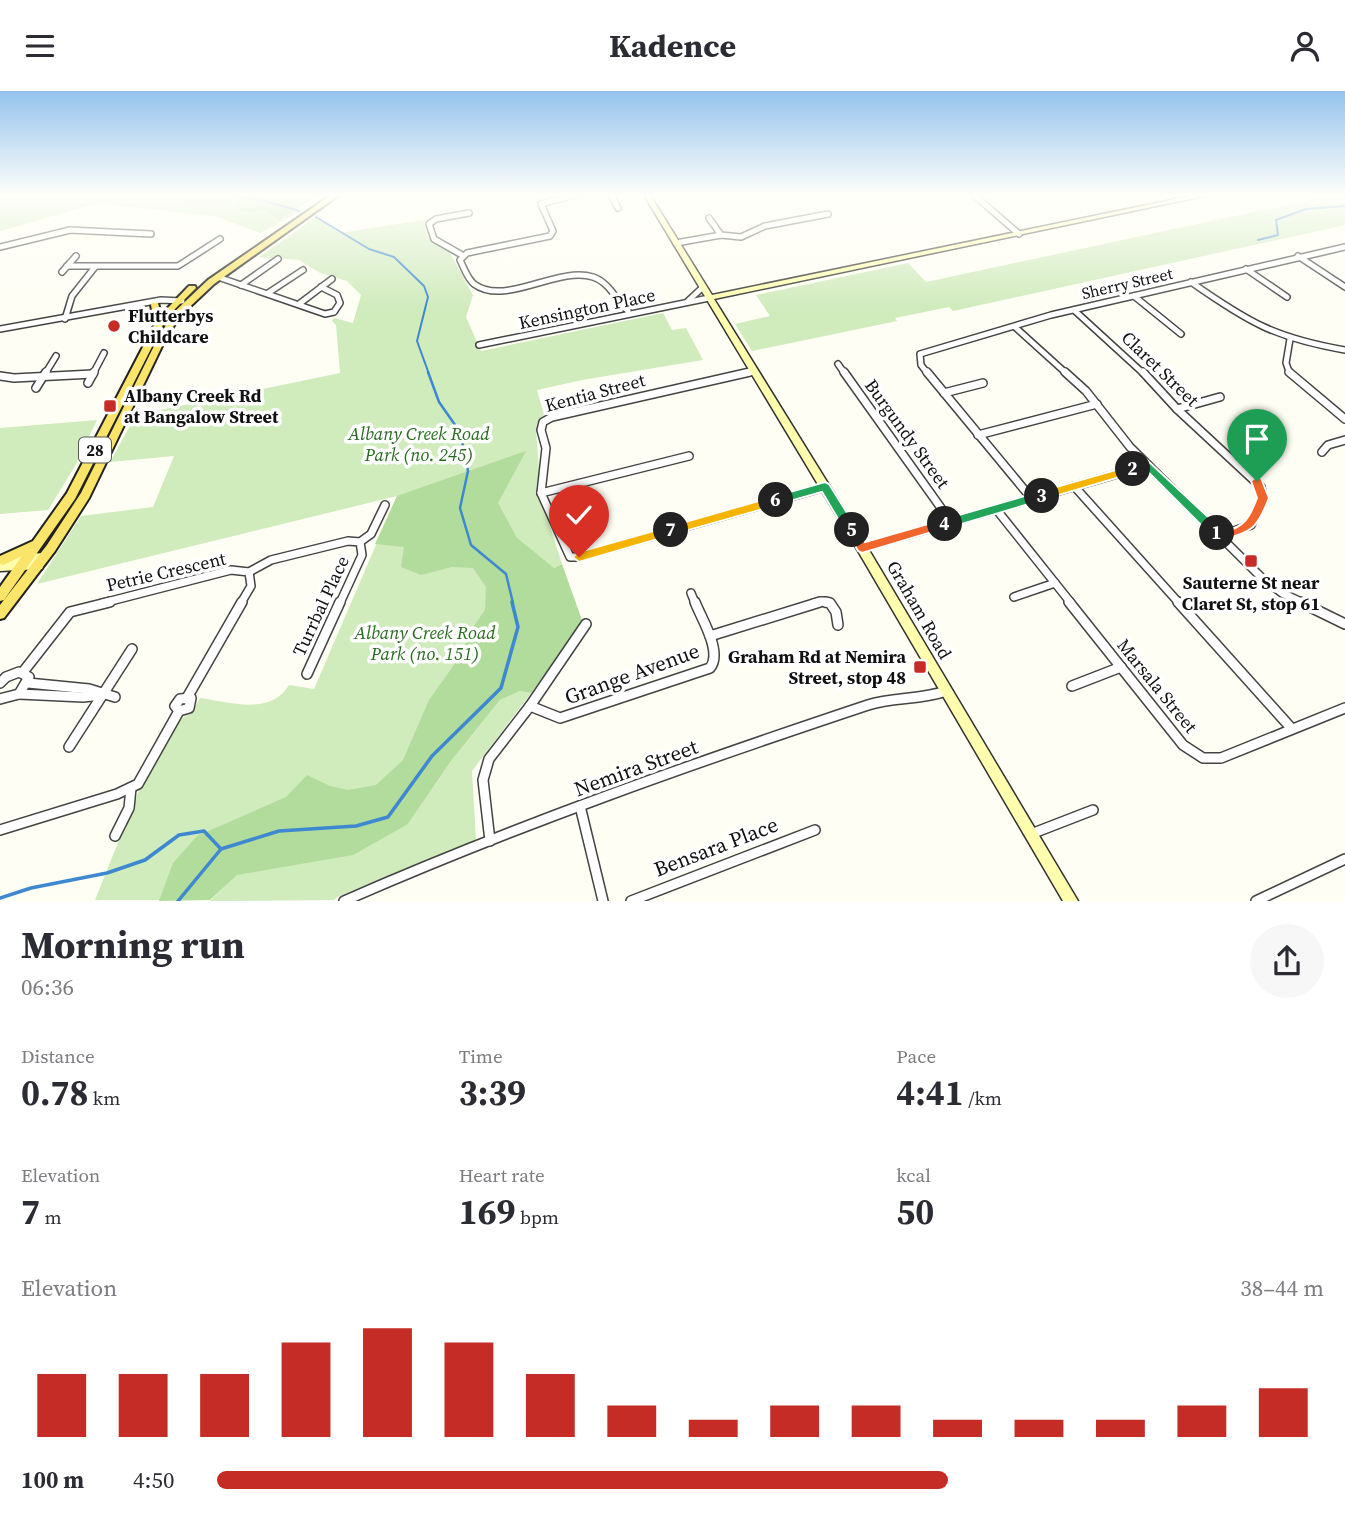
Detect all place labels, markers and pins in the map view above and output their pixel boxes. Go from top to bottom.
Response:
place label: Flutterbys Childcare [128,303,213,349]
marker: Flutterbys Childcare [106,318,122,334]
place label: Albany Creek Rd at Bangalow Street [124,383,279,429]
marker: Albany Creek Rd at Bangalow Street [102,398,118,414]
pin [1227,409,1287,481]
pin: 2 [1116,451,1150,487]
pin: 3 [1024,479,1060,513]
pin: 6 [758,483,794,517]
pin [549,485,609,557]
pin: 4 [928,507,962,541]
pin: 7 [654,513,688,548]
pin: 5 [834,513,870,548]
pin: 1 [1200,515,1234,551]
marker: Sauterne St near Claret St, stop 61 [1243,553,1259,569]
place label: Sauterne St near Claret St, stop 61 [1182,570,1320,616]
place label: Graham Rd at Nemira Street, stop 48 [728,644,906,690]
marker: Graham Rd at Nemira Street, stop 48 [912,659,928,675]

